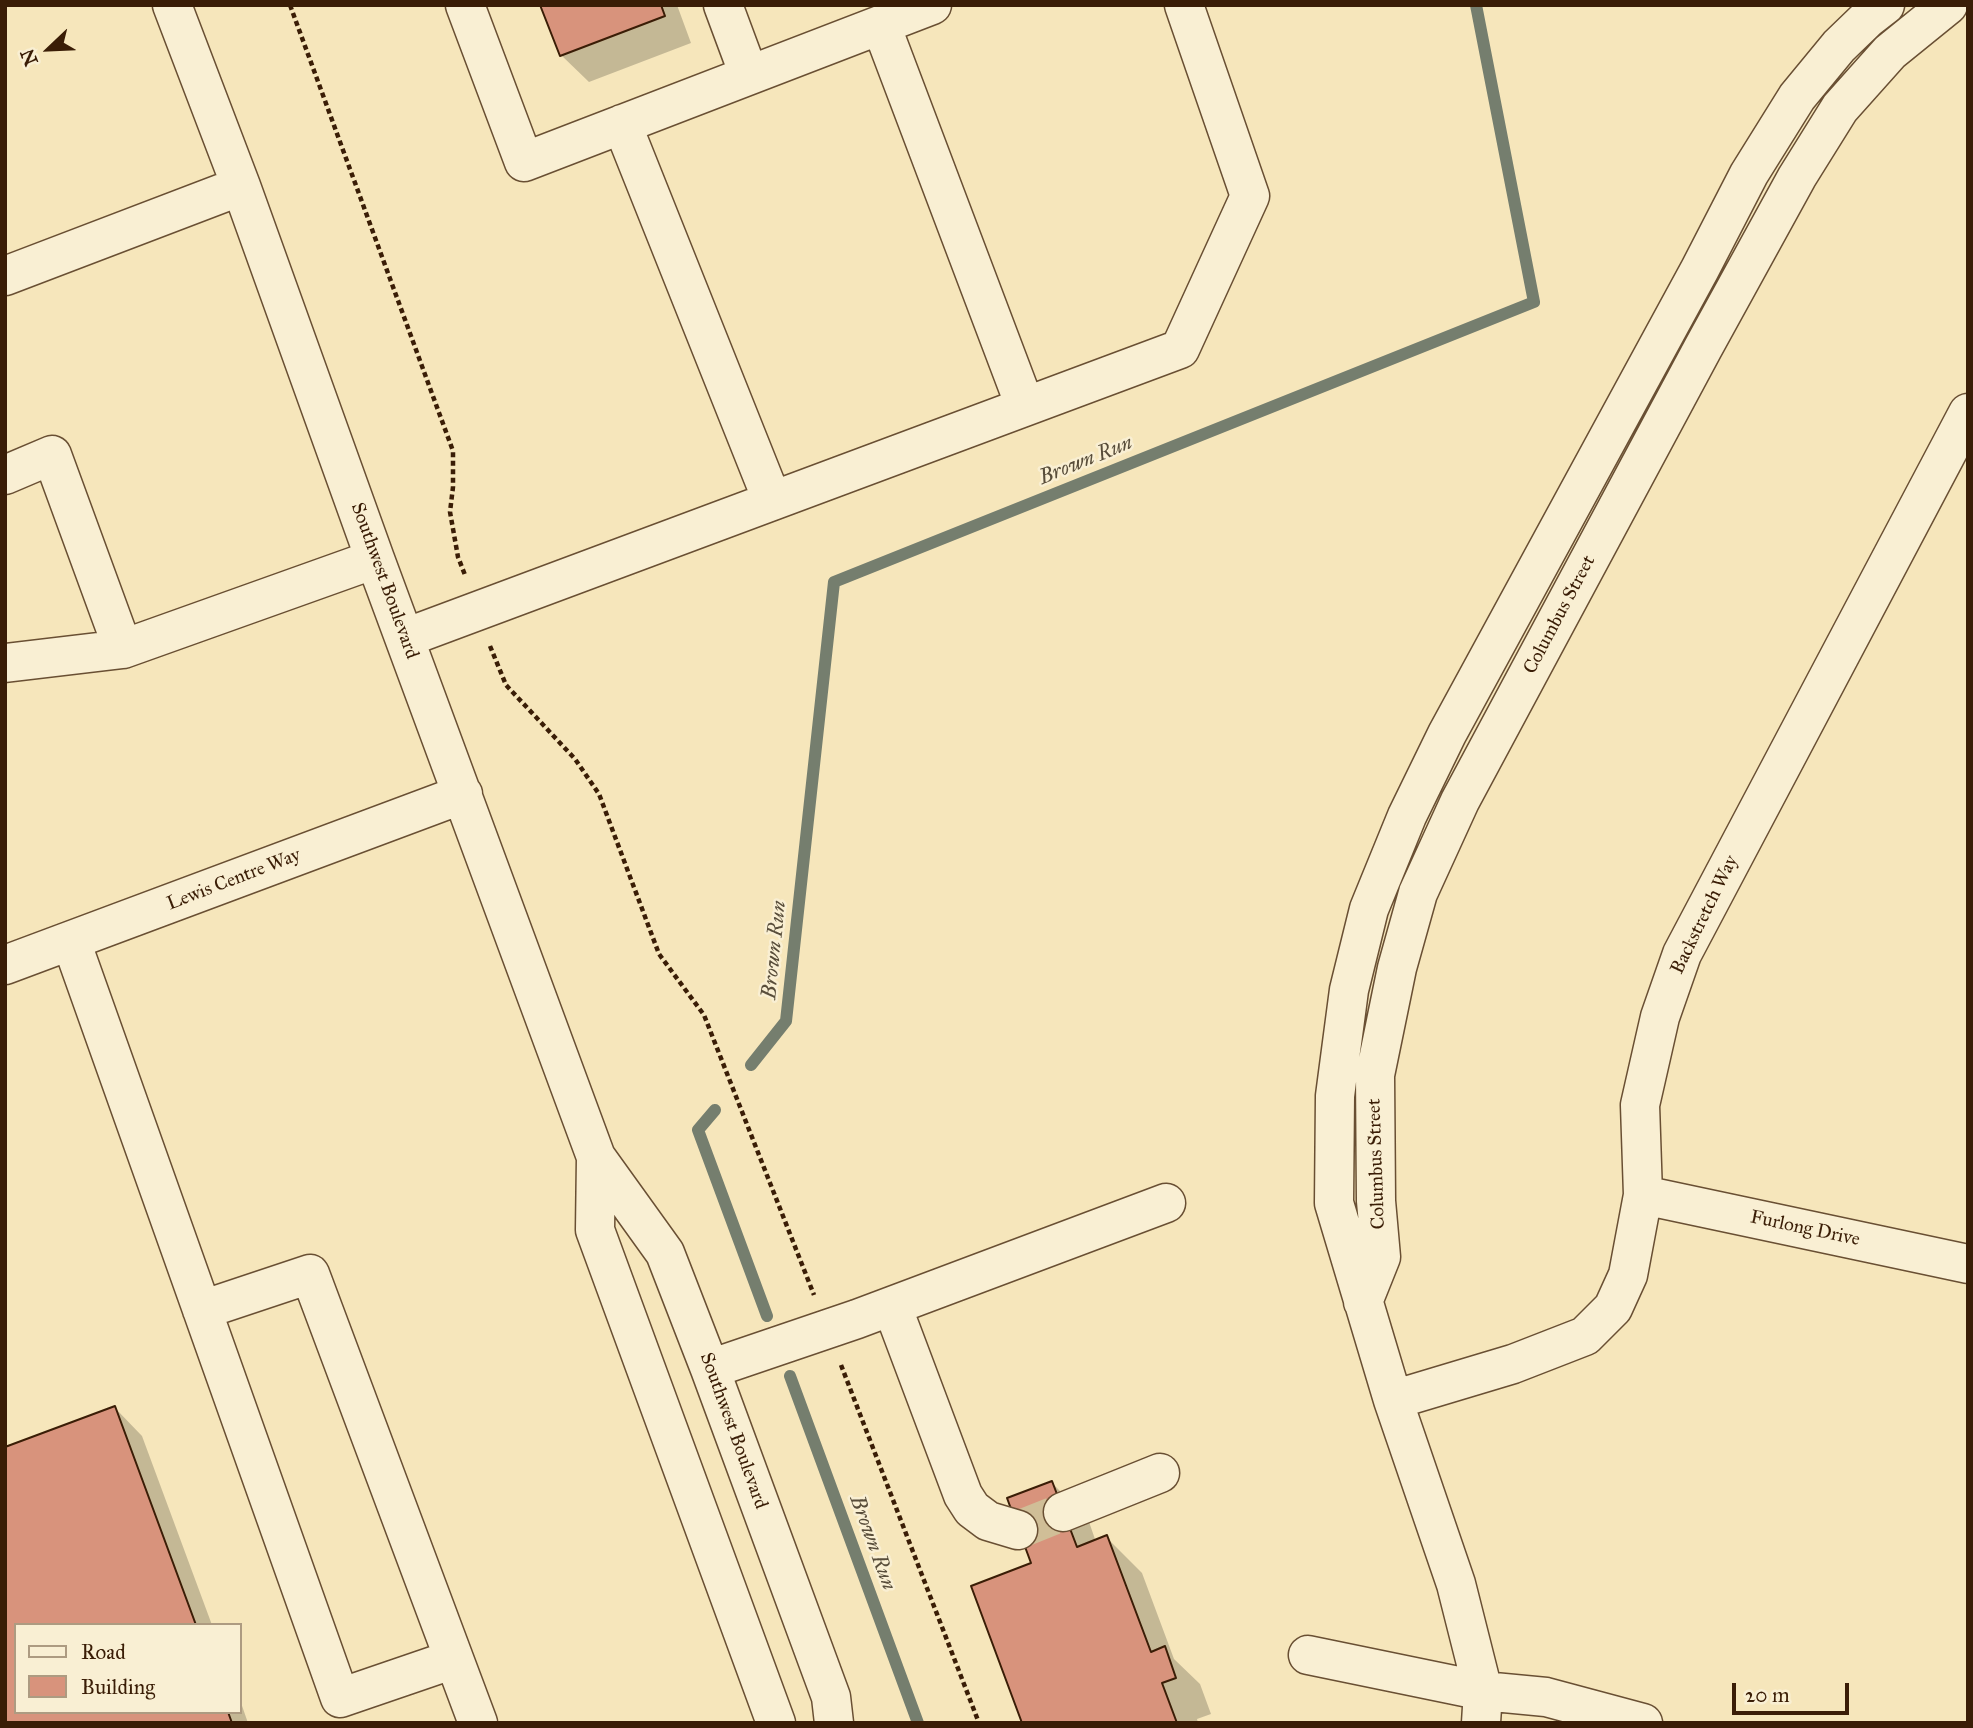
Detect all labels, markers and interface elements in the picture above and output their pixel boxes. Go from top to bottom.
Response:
north arrow [14,14,84,84]
text: N [15,45,43,69]
water label: Brown Run [1035,431,1137,491]
street label: Southwest Boulevard [345,500,423,662]
street label: Columbus Street [1519,552,1601,678]
street label: Lewis Centre Way [164,844,304,916]
street label: Backstretch Way [1666,852,1744,978]
water label: Brown Run [757,900,793,1000]
street label: Columbus Street [1363,1098,1391,1230]
street label: Furlong Drive [1748,1206,1862,1252]
street label: Southwest Boulevard [694,1350,772,1512]
water label: Brown Run [843,1492,901,1594]
legend [14,1623,242,1714]
text: Road [81,1639,126,1665]
scale bar [1735,1668,1852,1712]
text: Building [81,1674,155,1700]
text: 20 m [1745,1682,1790,1708]

